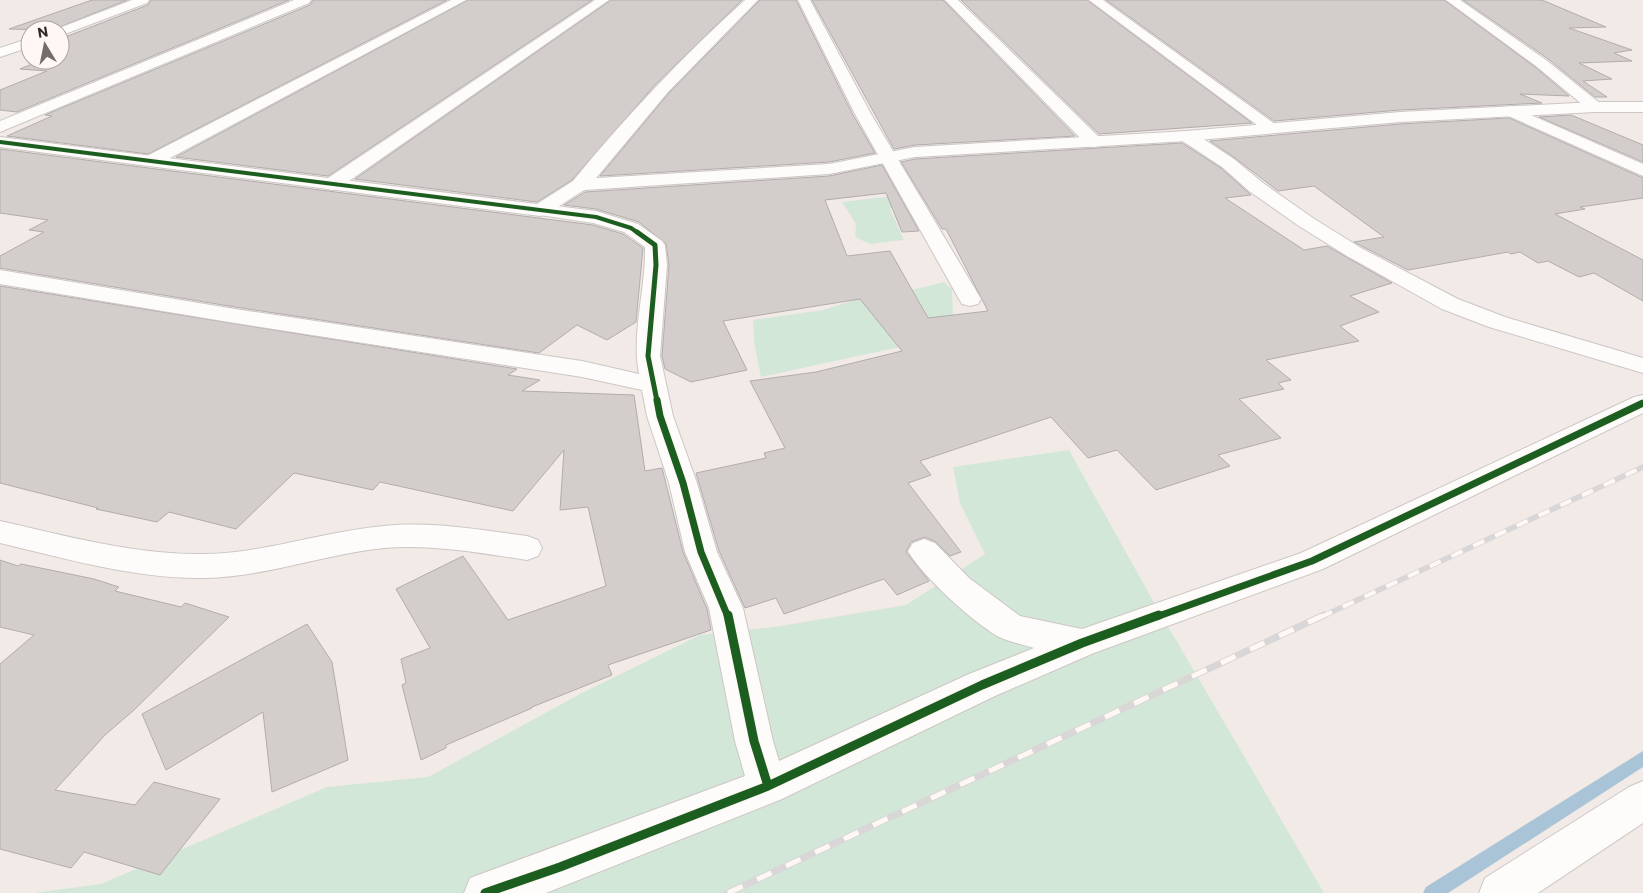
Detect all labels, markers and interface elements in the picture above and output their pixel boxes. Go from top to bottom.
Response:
north arrow [20,20,70,70]
text: N [36,22,49,41]

